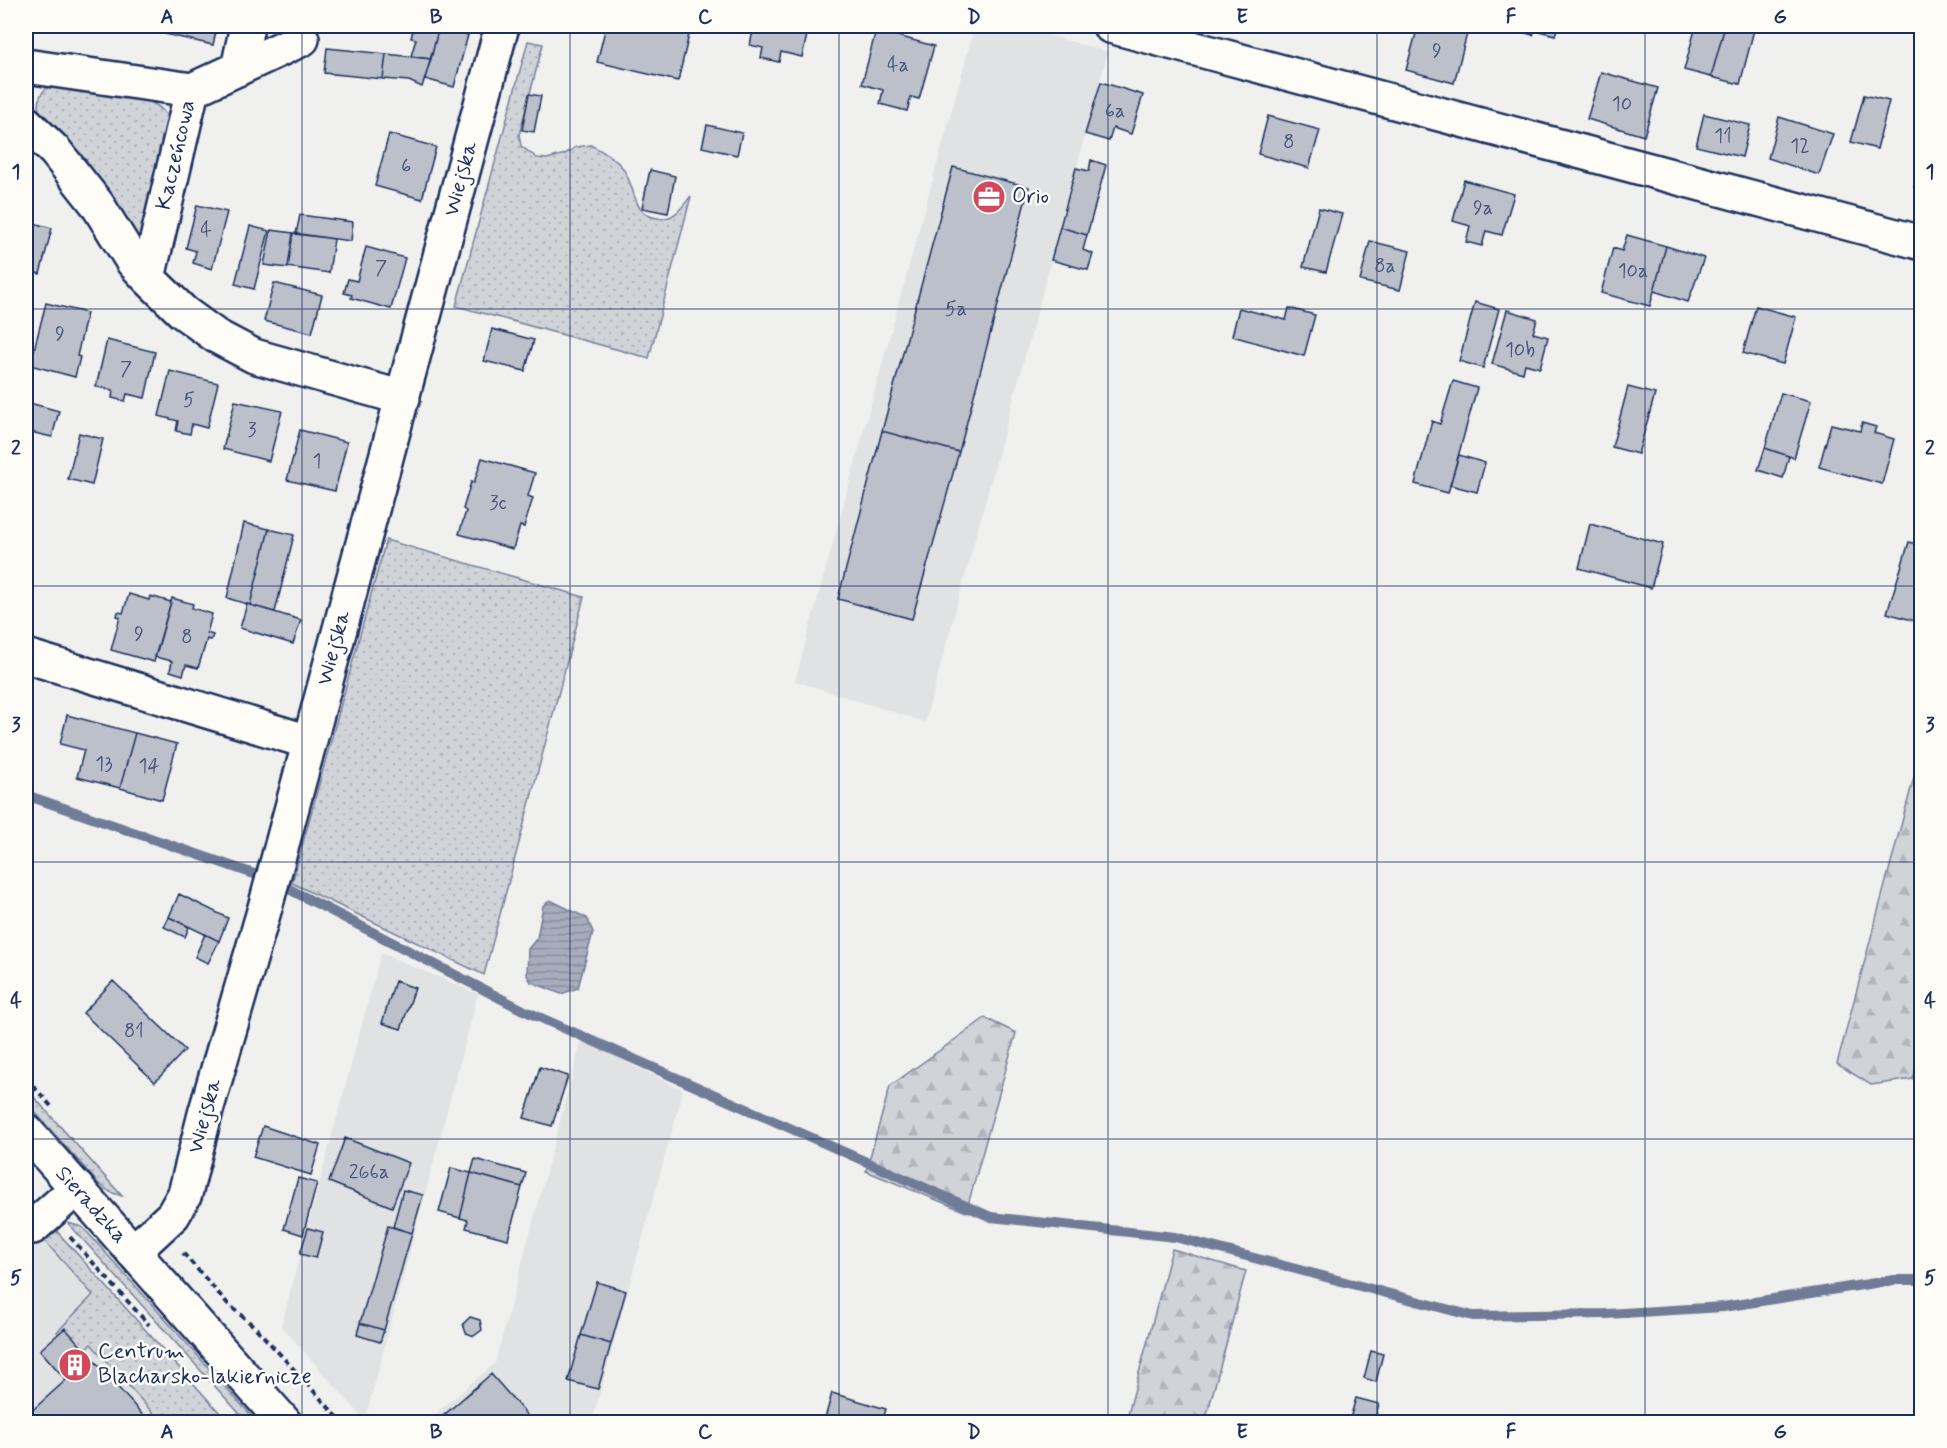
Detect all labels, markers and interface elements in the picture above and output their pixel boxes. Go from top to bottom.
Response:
text: A [160,4,174,31]
text: B [430,4,443,31]
text: C [698,4,713,31]
text: D [967,4,981,31]
text: E [1236,4,1248,31]
text: F [1506,4,1517,31]
text: G [1773,4,1787,31]
house number: 9 [1432,38,1442,65]
house number: 4a [887,52,909,79]
house number: 10 [1612,91,1632,118]
street label: Kaczeńcowa [150,97,202,213]
house number: 6a [1105,98,1125,125]
house number: 11 [1714,123,1732,150]
house number: 8 [1283,129,1295,156]
house number: 12 [1790,133,1810,160]
street label: Wiejska [438,138,486,220]
house number: 6 [401,153,411,180]
text: 1 [12,159,20,186]
text: 1 [1926,159,1934,186]
office icon: Orio [971,179,1007,215]
place label: Orio [1012,183,1049,211]
house number: 9a [1473,195,1493,222]
house number: 4 [200,217,212,244]
house number: 8a [1374,253,1396,280]
house number: 7 [375,255,387,282]
house number: 10a [1618,258,1648,285]
house number: 5a [945,296,967,323]
house number: 9 [55,321,65,348]
house number: 10b [1505,337,1535,364]
house number: 7 [120,356,132,383]
house number: 5 [183,387,195,414]
house number: 3 [247,417,257,444]
text: 2 [11,435,21,462]
text: 2 [1925,435,1935,462]
house number: 1 [313,448,321,475]
house number: 3c [489,490,507,517]
street label: Wiejska [311,607,359,689]
house number: 9 [134,621,144,648]
house number: 8 [181,624,193,651]
text: 3 [11,712,21,739]
text: 3 [1925,712,1935,739]
house number: 13 [95,751,113,778]
house number: 14 [138,753,160,780]
text: 4 [10,988,22,1015]
text: 4 [1924,988,1936,1015]
house number: 81 [124,1018,144,1045]
street label: Wiejska [182,1075,230,1157]
house number: 266a [349,1159,389,1186]
street label: Sieradzka [49,1160,133,1250]
text: 5 [10,1265,22,1292]
text: 5 [1924,1265,1936,1292]
place label: Centrum Blacharsko-lakiernicze [98,1338,312,1391]
building icon: Centrum Blacharsko-lakiernicze [57,1347,93,1383]
text: A [160,1419,174,1446]
text: B [430,1419,443,1446]
text: C [698,1419,713,1446]
text: D [967,1419,981,1446]
text: E [1236,1419,1248,1446]
text: F [1506,1419,1517,1446]
text: G [1773,1419,1787,1446]

